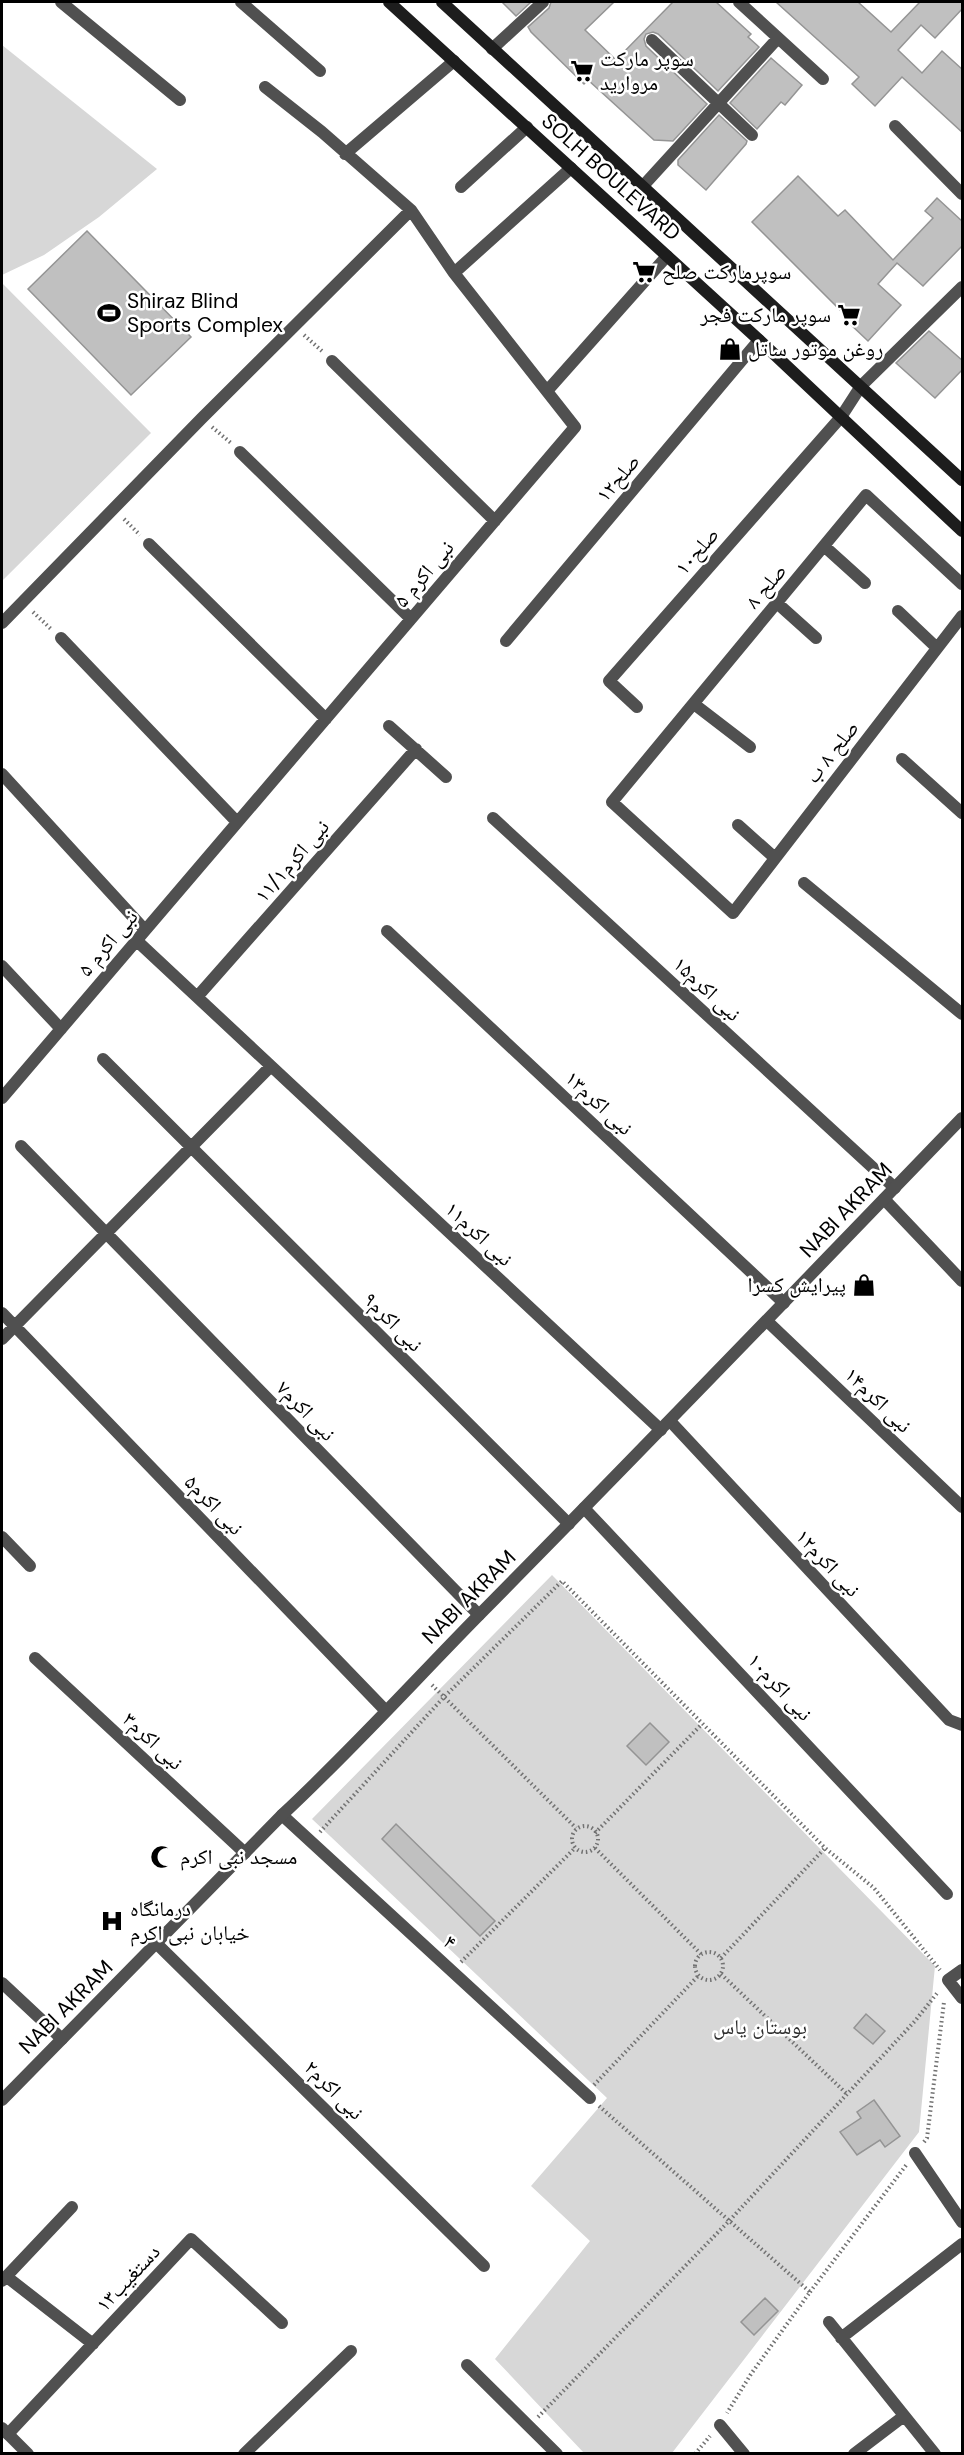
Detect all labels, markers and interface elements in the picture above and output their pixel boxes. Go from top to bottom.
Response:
place label: سوپر مارکت مروارید [600,45,694,97]
supermarket icon: سوپر مارکت مروارید [569,58,595,84]
street label: SOLH BOULEVARD [536,107,686,247]
place label: سوپرمارکت صلح [662,258,791,286]
supermarket icon: سوپرمارکت صلح [631,259,657,285]
place label: Shiraz Blind Sports Complex [127,287,283,339]
sports icon: Shiraz Blind Sports Complex [96,300,122,326]
place label: سوپر مارکت فجر [699,301,831,329]
supermarket icon: سوپر مارکت فجر [836,302,862,328]
place label: روغن موتور ساتل [748,335,883,363]
shop icon: روغن موتور ساتل [717,336,743,362]
street label: صلح۱۲ [590,448,646,508]
street label: صلح۱۰ [669,521,725,581]
street label: نبی اکرم ۵ [388,535,460,613]
street label: ۸ صلح [739,558,793,614]
street label: صلح ۸ ب [799,715,865,789]
street label: نبی اکرم۱۱/۱ [248,814,336,908]
street label: نبی اکرم ۵ [72,904,144,982]
street label: نبی اکرم۱۵ [667,950,747,1028]
street label: نبی اکرم۱۳ [559,1064,639,1142]
street label: NABI AKRAM [794,1156,898,1264]
street label: نبی اکرم۱۱ [439,1195,519,1273]
place label: پیرایش کسرا [747,1271,846,1299]
shop icon: پیرایش کسرا [851,1272,877,1298]
street label: نبی اکرم۹ [357,1286,429,1358]
street label: نبی اکرم۱۴ [838,1361,918,1439]
street label: نبی اکرم۷ [270,1375,342,1447]
street label: نبی اکرم۵ [178,1469,250,1541]
street label: نبی اکرم۱۲ [789,1523,867,1603]
street label: NABI AKRAM [416,1544,522,1650]
street label: نبی اکرم۱۰ [741,1647,819,1727]
street label: نبی اکرم۳ [116,1706,190,1776]
place label: مسجد نبی اکرم [180,1843,297,1871]
mosque icon: مسجد نبی اکرم [149,1844,175,1870]
place label: درمانگاه خیابان نبی اکرم [130,1895,250,1947]
hospital icon: درمانگاه خیابان نبی اکرم [99,1908,125,1934]
street label: ۴ [437,1928,463,1956]
street label: NABI AKRAM [13,1954,119,2060]
park label: بوستان یاس [713,2013,807,2041]
street label: نبی اکرم۲ [298,2054,370,2126]
street label: دستغیب۱۳ [90,2238,166,2318]

